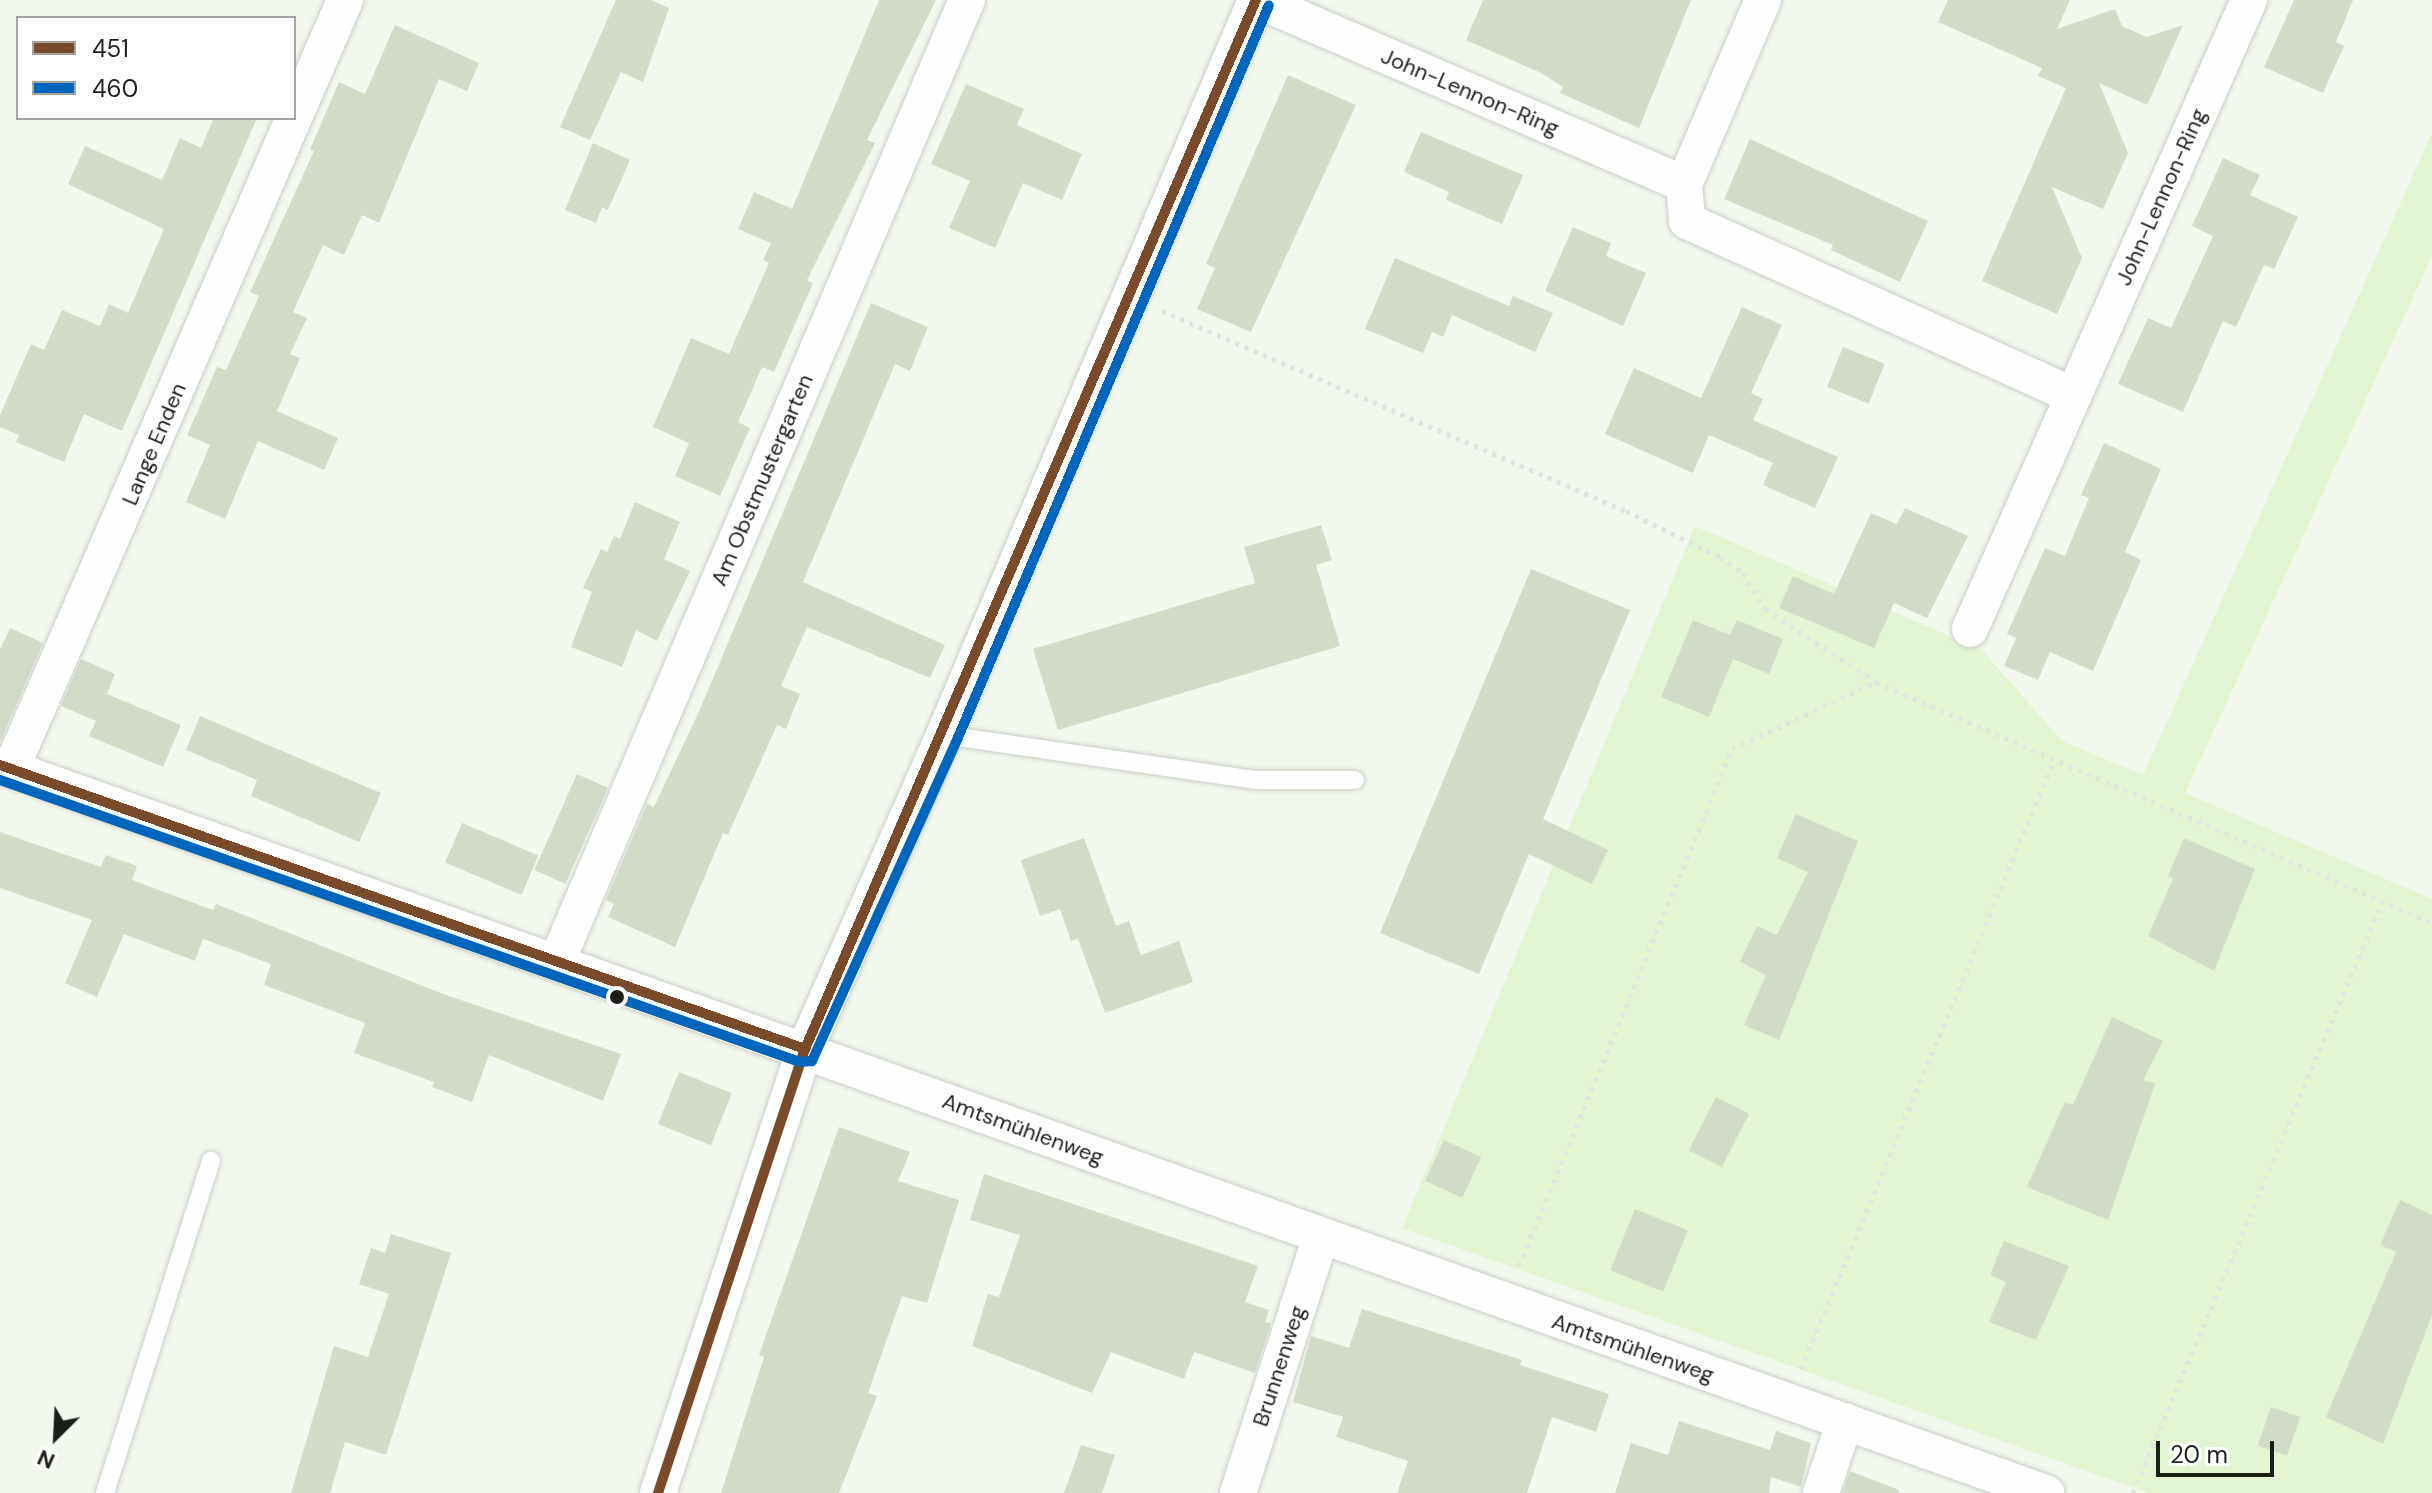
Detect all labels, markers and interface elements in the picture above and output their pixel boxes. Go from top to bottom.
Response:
legend [16,16,296,120]
text: 451 [92,33,129,64]
street label: John-Lennon-Ring [1377,43,1563,141]
text: 460 [92,73,138,104]
street label: John-Lennon-Ring [2110,104,2212,290]
street label: Am Obstmustergarten [705,370,819,590]
street label: Lange Enden [116,379,192,509]
unlabelled marker [609,989,625,1005]
street label: Amtsmühlenweg [939,1088,1107,1170]
street label: Brunnenweg [1247,1302,1311,1430]
street label: Amtsmühlenweg [1548,1308,1718,1388]
north arrow [16,1397,96,1477]
scale bar [2160,1425,2278,1475]
text: 20 m [2170,1439,2228,1470]
text: N [33,1443,59,1476]

